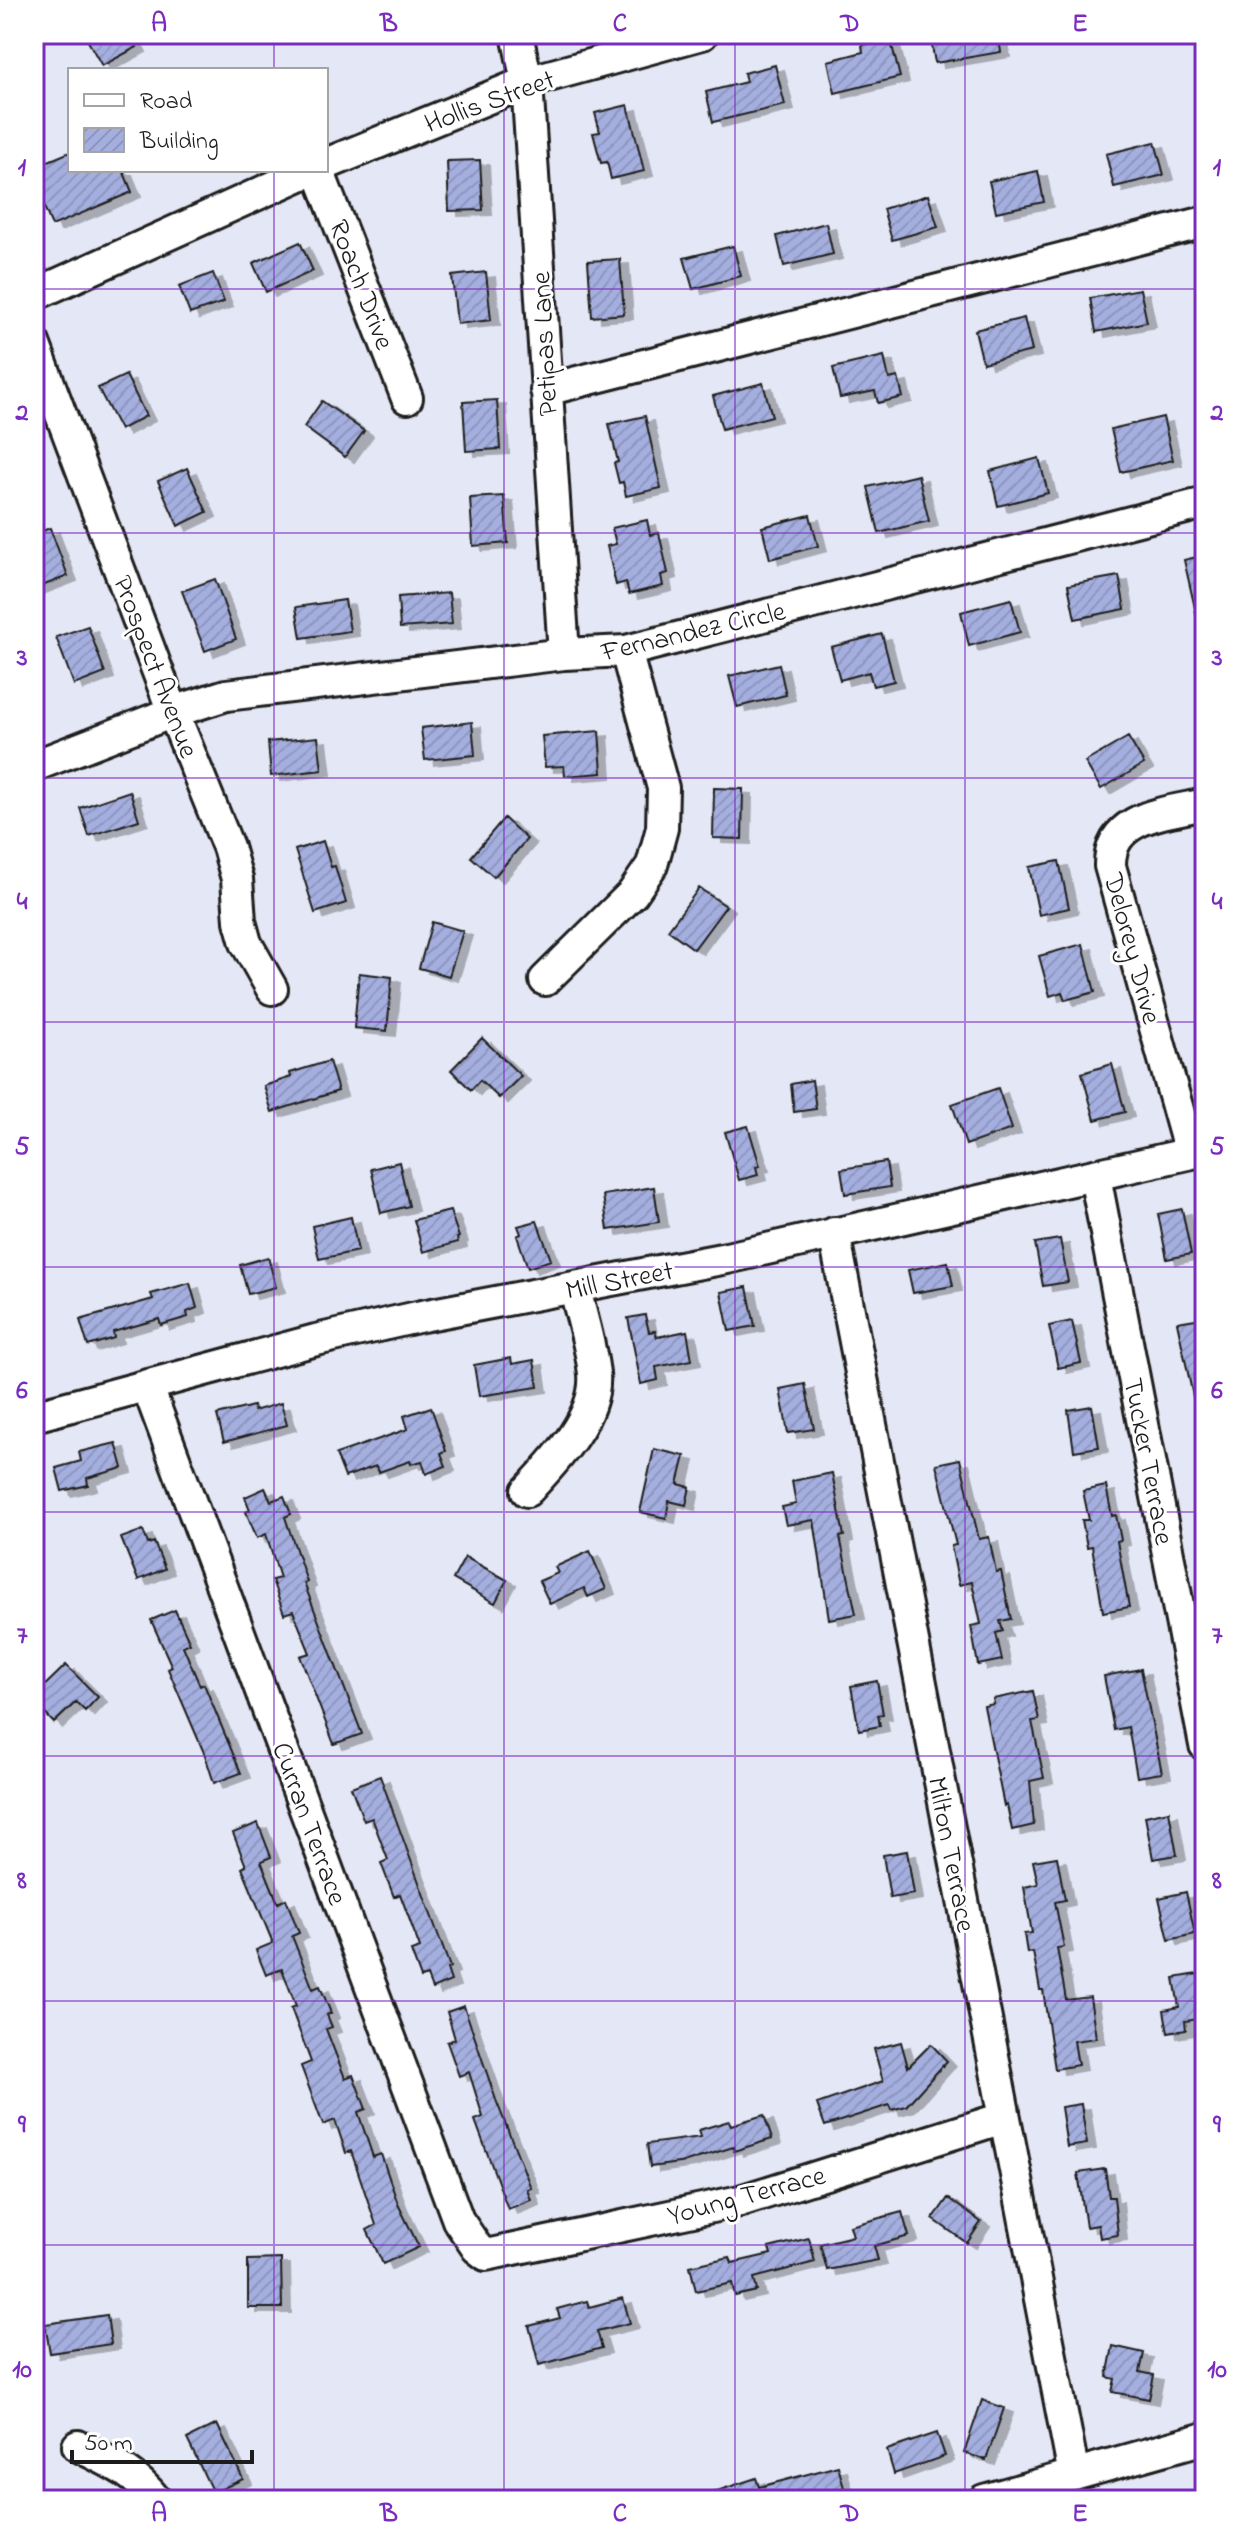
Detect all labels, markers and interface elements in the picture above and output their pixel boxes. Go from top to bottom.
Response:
text: A [151,6,167,44]
text: B [379,6,398,44]
text: C [613,6,627,44]
text: D [839,6,860,44]
text: E [1072,6,1088,44]
street label: Hollis Street [419,61,561,146]
legend [68,68,328,172]
text: Road [140,85,193,120]
text: Building [139,125,219,160]
text: 1 [18,150,27,188]
text: 1 [1213,150,1222,188]
street label: Roach Drive [316,214,403,357]
street label: Petipas Lane [522,270,571,417]
text: 2 [15,395,29,433]
text: 2 [1210,395,1224,433]
street label: Prospect Avenue [100,570,207,765]
street label: Fernandez Circle [597,592,790,675]
text: 3 [16,640,28,678]
text: 3 [1211,640,1223,678]
street label: Delorey Drive [1091,868,1171,1029]
text: 4 [17,884,28,922]
text: 4 [1212,884,1223,922]
text: 5 [15,1129,30,1167]
text: 5 [1210,1129,1225,1167]
street label: Mill Street [562,1252,677,1313]
text: 6 [16,1373,28,1411]
text: 6 [1211,1373,1223,1411]
street label: Tucker Terrace [1110,1375,1183,1549]
text: 7 [17,1618,28,1656]
text: 7 [1212,1618,1223,1656]
street label: Curran Terrace [259,1737,356,1912]
street label: Milton Terrace [914,1773,985,1936]
text: 8 [16,1863,27,1901]
text: 8 [1211,1863,1222,1901]
text: 9 [17,2107,27,2145]
text: 9 [1212,2107,1222,2145]
street label: Young Terrace [663,2157,831,2238]
text: 10 [12,2352,32,2390]
text: 10 [1207,2352,1227,2390]
scale bar [72,2414,252,2464]
text: 50 m [84,2427,133,2462]
text: A [151,2496,167,2534]
text: B [379,2496,398,2534]
text: C [613,2496,627,2534]
text: D [839,2496,860,2534]
text: E [1072,2496,1088,2534]

